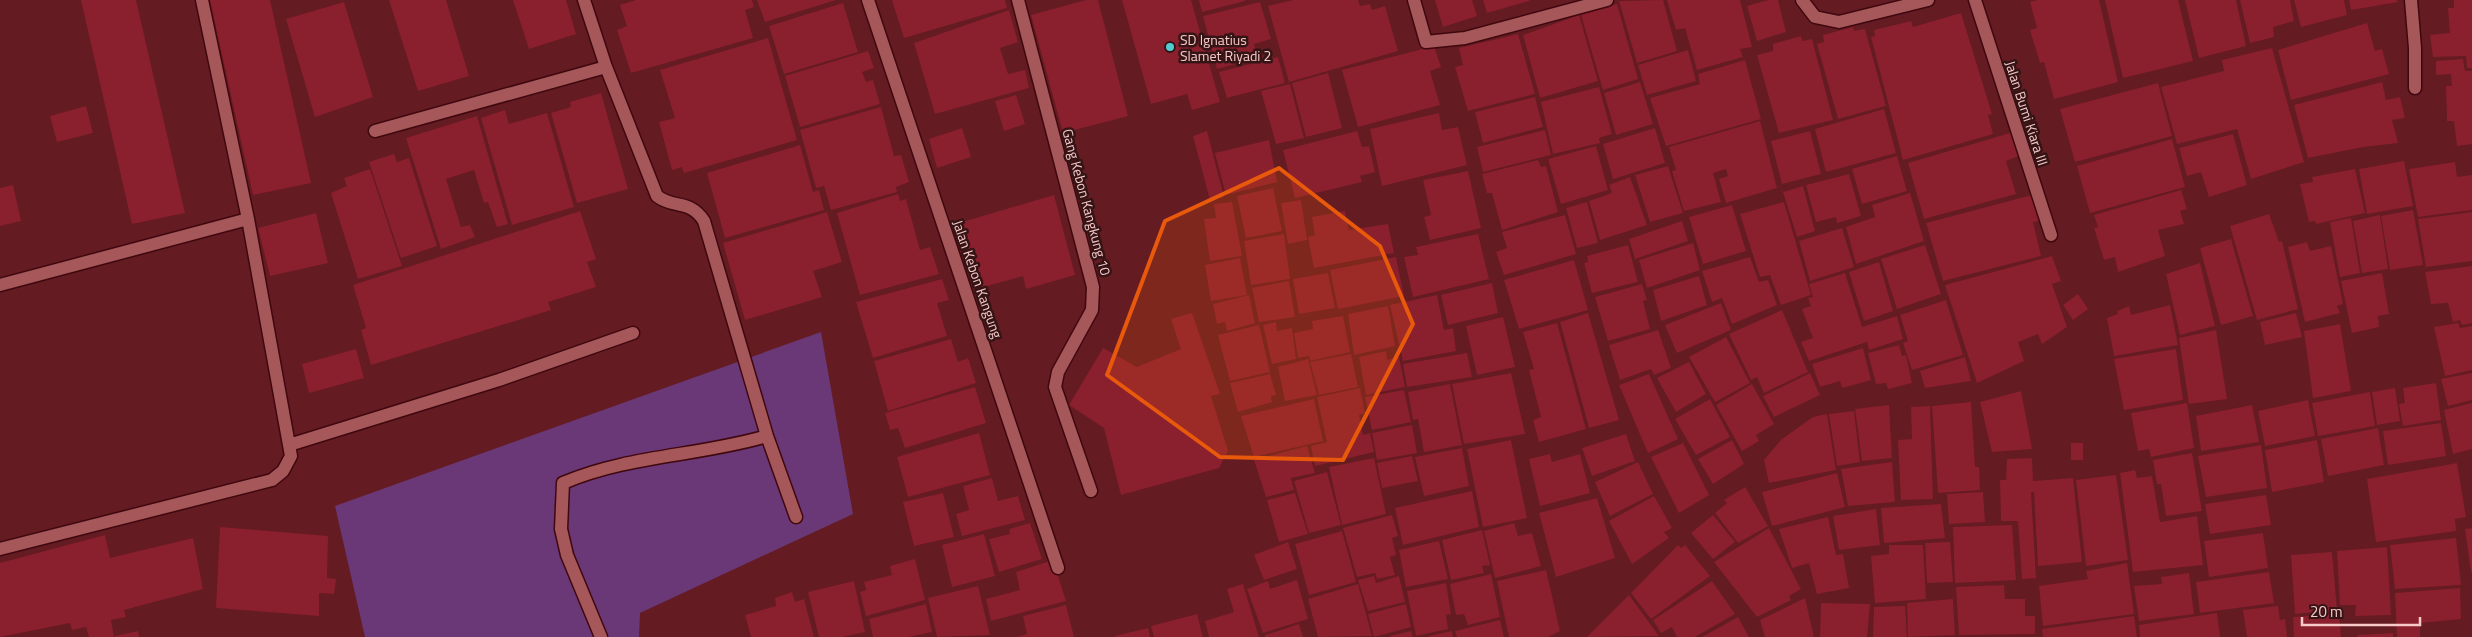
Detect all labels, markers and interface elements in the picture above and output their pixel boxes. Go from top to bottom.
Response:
place label: SD Ignatius Slamet Riyadi 2 [1180,29,1271,66]
marker: SD Ignatius Slamet Riyadi 2 [1164,41,1176,53]
street label: Jalan Bumi Kiara III [2000,58,2054,168]
street label: Gang Kebon Kangkung 10 [1057,126,1117,278]
street label: Jalan Kebon Kangung [948,217,1008,341]
scale bar [2302,594,2420,626]
text: 20 m [2310,600,2343,623]

